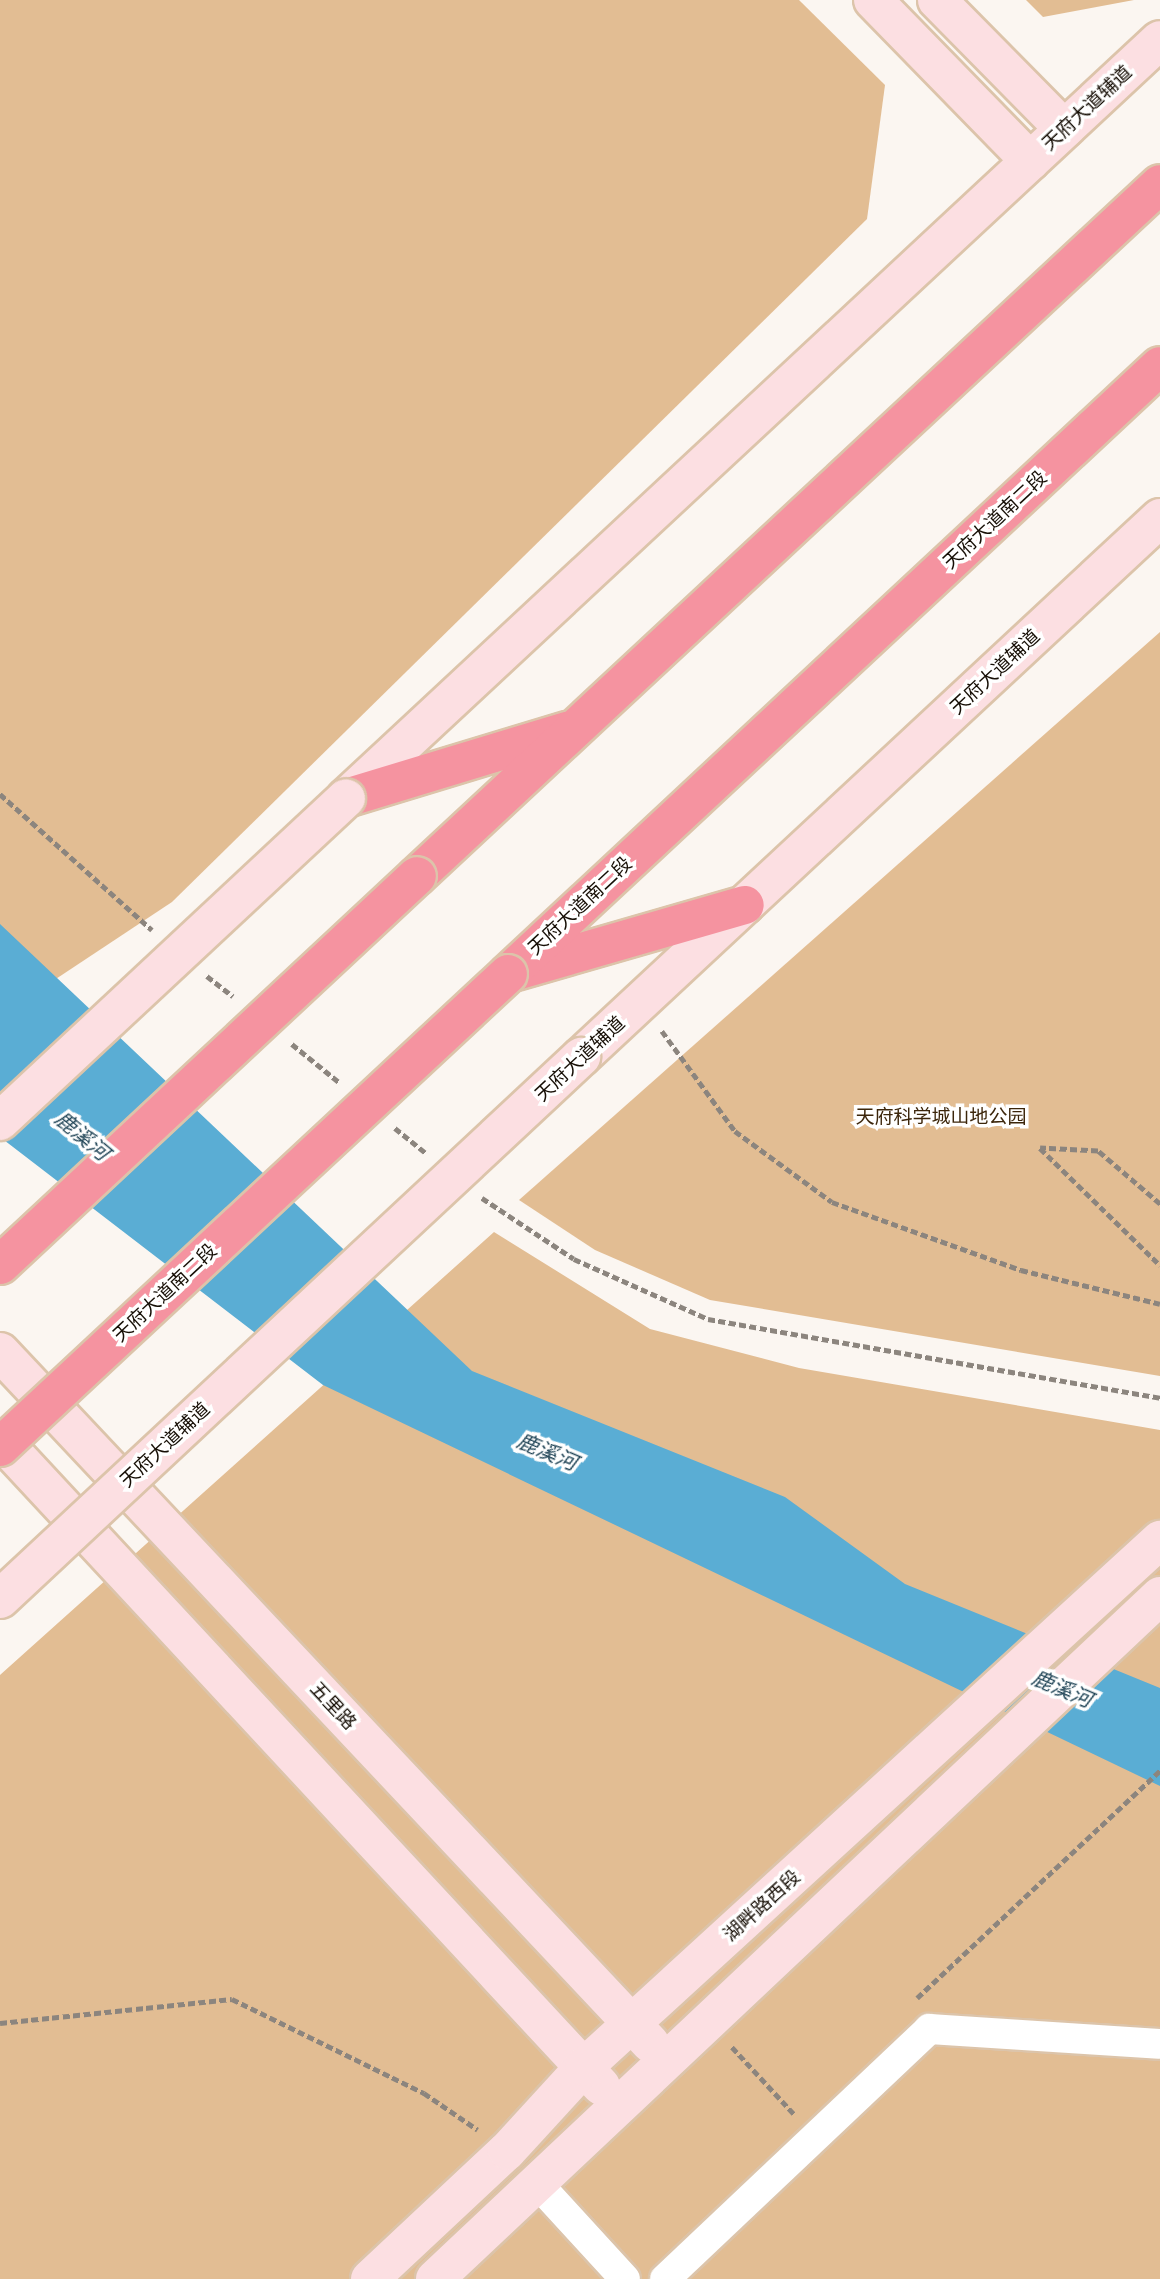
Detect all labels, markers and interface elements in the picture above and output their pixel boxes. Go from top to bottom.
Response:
street label: 天府大道辅道 [1038,61,1136,155]
street label: 天府大道南二段 [939,466,1051,574]
street label: 天府大道辅道 [946,625,1044,719]
street label: 天府大道南二段 [524,852,636,960]
street label: 天府大道辅道 [531,1012,629,1106]
water label: 鹿溪河 [50,1106,114,1166]
park label: 天府科学城山地公园 [856,1106,1026,1128]
street label: 天府大道南二段 [109,1239,221,1347]
street label: 天府大道辅道 [116,1398,214,1492]
water label: 鹿溪河 [513,1428,581,1476]
water label: 鹿溪河 [1028,1665,1096,1713]
street label: 五里路 [305,1677,361,1735]
street label: 湖畔路西段 [719,1866,805,1946]

